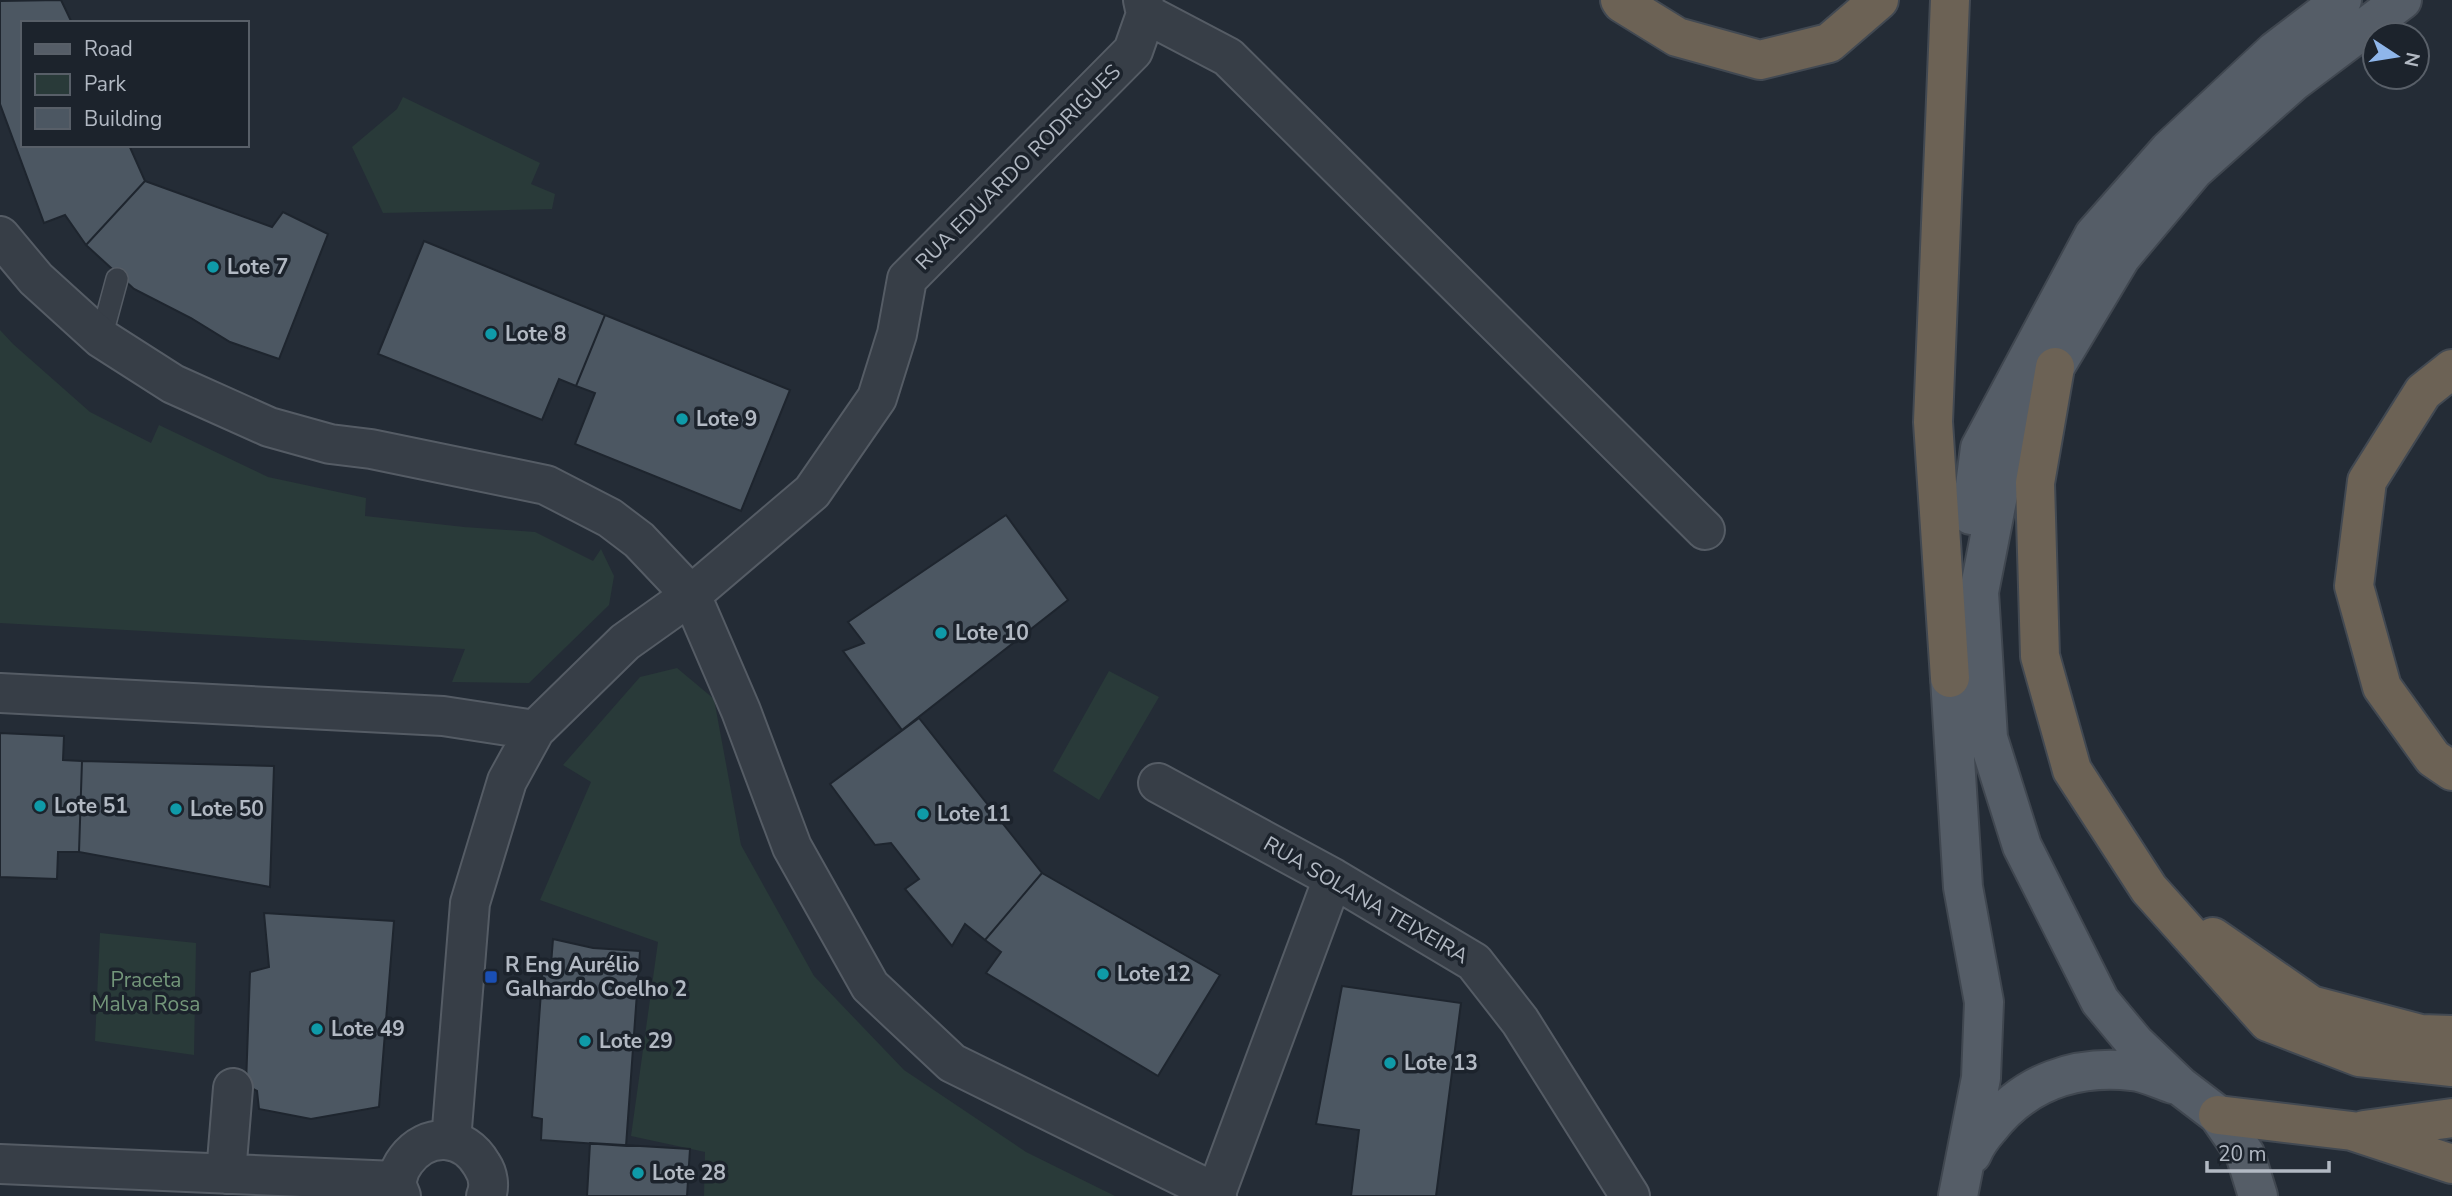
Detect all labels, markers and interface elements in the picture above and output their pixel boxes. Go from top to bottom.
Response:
legend [21,21,248,147]
north arrow [2361,21,2431,91]
text: Road [84,35,133,63]
text: N [2397,50,2426,69]
street label: RUA EDUARDO RODRIGUES [909,58,1127,276]
text: Park [84,70,126,98]
text: Building [84,105,162,133]
place label: Lote 7 [227,253,288,281]
marker: Lote 7 [205,259,221,275]
place label: Lote 8 [505,320,566,348]
marker: Lote 8 [483,326,499,342]
place label: Lote 9 [696,405,757,433]
marker: Lote 9 [674,411,690,427]
place label: Lote 10 [955,619,1029,647]
marker: Lote 10 [933,625,949,641]
place label: Lote 51 [54,792,128,820]
place label: Lote 50 [190,795,264,823]
marker: Lote 51 [32,798,48,814]
place label: Lote 11 [937,800,1011,828]
marker: Lote 50 [168,801,184,817]
marker: Lote 11 [915,806,931,822]
street label: RUA SOLANA TEIXEIRA [1258,830,1474,970]
place label: R Eng Aurélio Galhardo Coelho 2 [505,951,687,1003]
place label: Lote 12 [1117,960,1191,988]
park label: Praceta Malva Rosa [92,966,200,1018]
marker: Lote 12 [1095,966,1111,982]
marker: R Eng Aurélio Galhardo Coelho 2 [483,969,499,985]
place label: Lote 49 [331,1015,405,1043]
marker: Lote 49 [309,1021,325,1037]
place label: Lote 29 [599,1027,673,1055]
marker: Lote 29 [577,1033,593,1049]
place label: Lote 13 [1404,1049,1478,1077]
marker: Lote 13 [1382,1055,1398,1071]
scale bar [2207,1130,2330,1174]
text: 20 m [2218,1140,2267,1168]
place label: Lote 28 [652,1159,726,1187]
marker: Lote 28 [630,1165,646,1181]

